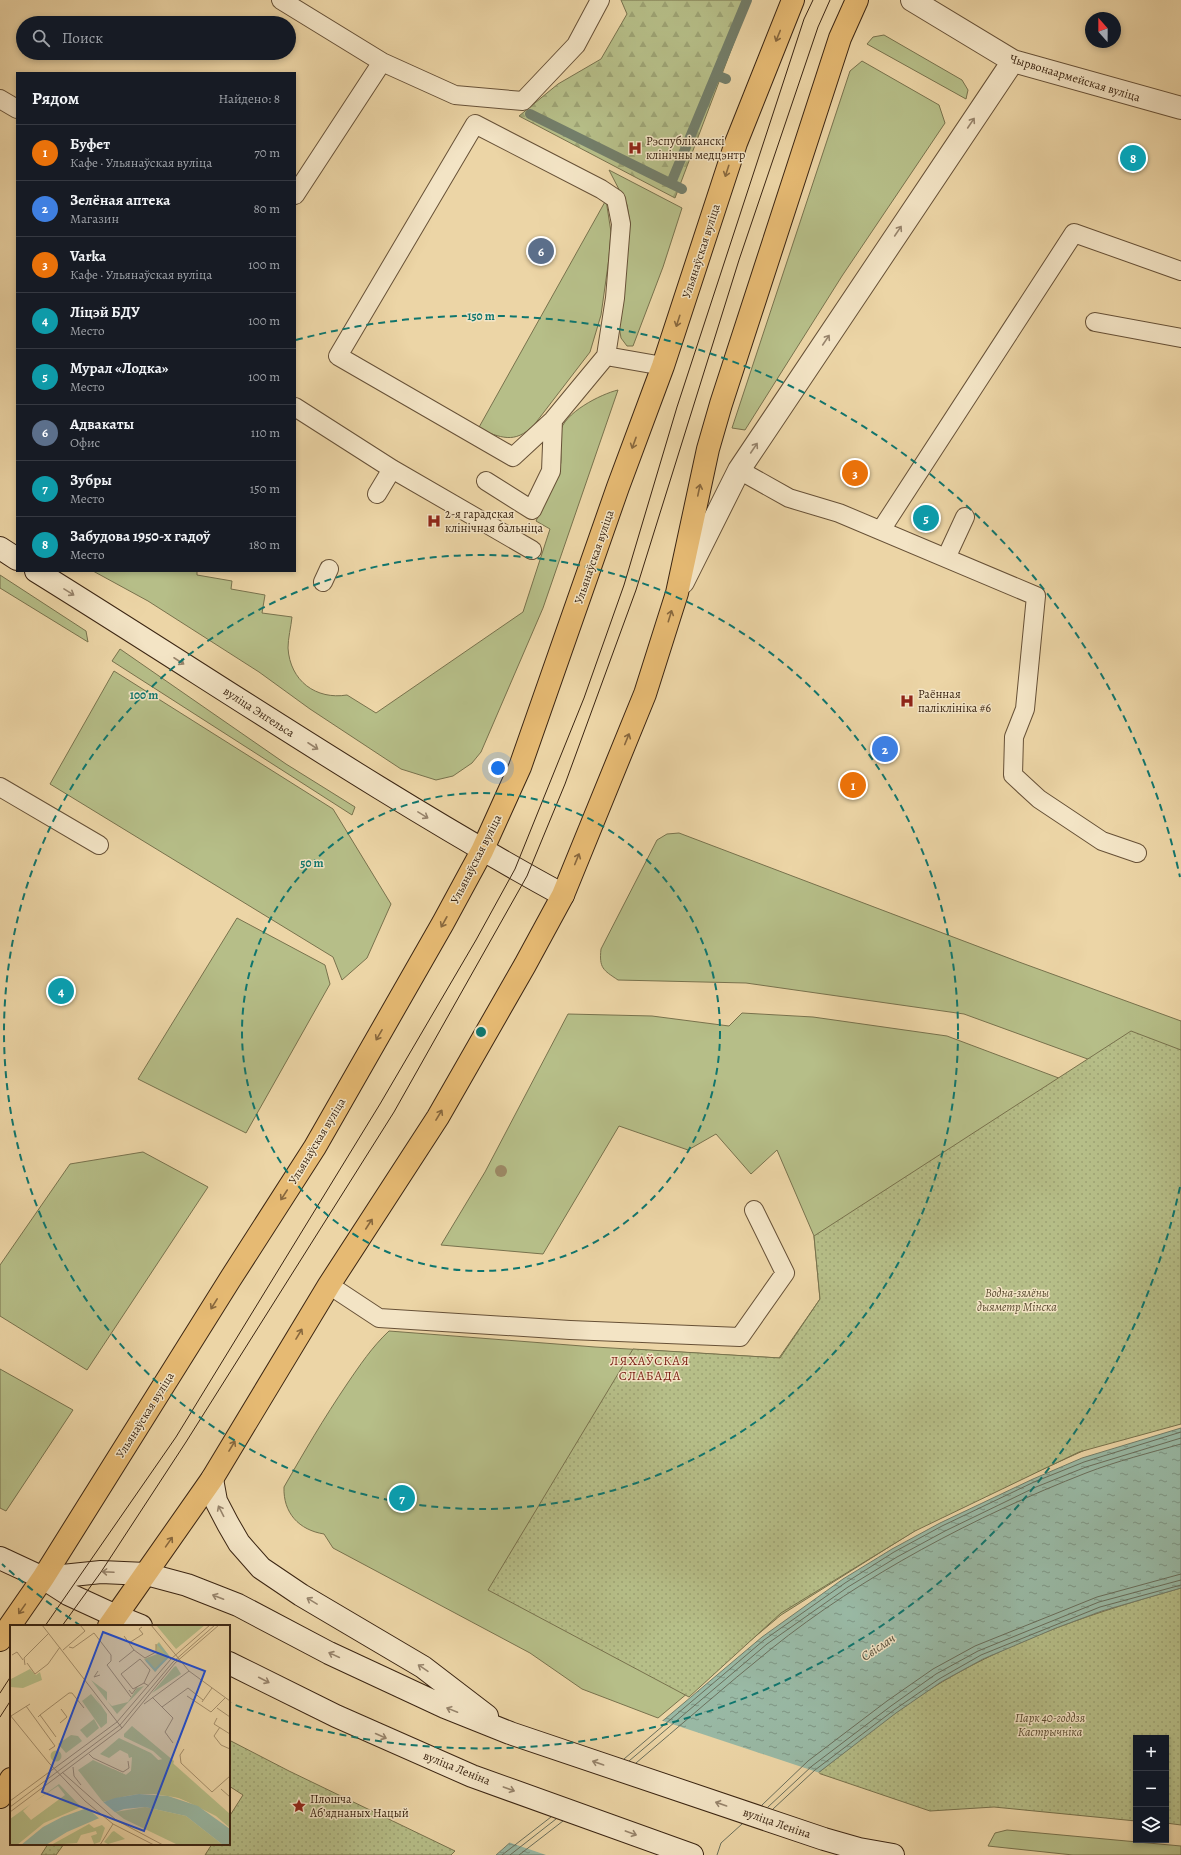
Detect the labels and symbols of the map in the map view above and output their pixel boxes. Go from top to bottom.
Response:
north arrow [1085,12,1121,48]
one-way arrow [774,30,782,42]
street label: Чырвонаармейская вуліца [1008,51,1143,106]
one-way arrow [967,118,975,129]
place label: Рэспубліканскі клінічны медцэнтр [646,133,745,163]
hospital icon: Рэспубліканскі клінічны медцэнтр [627,140,643,156]
pin: 8 [1120,143,1146,173]
one-way arrow [723,164,730,177]
street label: Ульянаўская вуліца [678,201,724,300]
one-way arrow [894,226,903,237]
pin: 6 [528,236,554,266]
text: 150 m [467,308,495,324]
one-way arrow [674,314,681,327]
one-way arrow [822,334,830,345]
one-way arrow [630,437,638,449]
one-way arrow [750,443,758,454]
pin: 3 [842,458,868,488]
one-way arrow [696,484,704,497]
pin: 5 [913,503,939,533]
place label: 2-я гарадская клінічная бальніца [445,506,543,536]
street label: Ульянаўская вуліца [570,507,618,606]
hospital icon: 2-я гарадская клінічная бальніца [426,513,442,529]
one-way arrow [64,587,75,596]
one-way arrow [666,611,674,623]
one-way arrow [174,657,185,665]
street label: вуліца Энгельса [220,683,298,741]
place label: Раённая паліклініка #6 [918,686,992,716]
text: 100 m [130,687,158,703]
hospital icon: Раённая паліклініка #6 [899,693,915,709]
one-way arrow [623,733,631,745]
pin: 2 [872,734,898,764]
one-way arrow [307,742,318,750]
your location [488,758,508,778]
pin: 1 [840,770,866,800]
one-way arrow [417,811,428,819]
street label: Ульянаўская вуліца [447,811,506,906]
one-way arrow [574,854,582,866]
text: 50 m [300,855,324,871]
one-way arrow [440,916,447,928]
pin: 4 [48,976,74,1006]
centre of rings [474,1025,488,1039]
one-way arrow [375,1029,383,1041]
street label: Ульянаўская вуліца [285,1094,349,1187]
one-way arrow [435,1110,443,1121]
one-way arrow [280,1189,288,1200]
one-way arrow [365,1218,373,1230]
park label: Водна-зялёны дыяметр Мінска [977,1285,1057,1315]
one-way arrow [210,1298,218,1309]
one-way arrow [296,1328,304,1340]
district label: ЛЯХАЎСКАЯ СЛАБАДА [610,1352,690,1384]
street label: Ульянаўская вуліца [112,1369,178,1461]
one-way arrow [229,1440,237,1452]
pin: 7 [389,1483,415,1513]
one-way arrow [217,1505,225,1517]
one-way arrow [165,1537,173,1548]
one-way arrow [101,1568,114,1576]
one-way arrow [213,1593,225,1600]
one-way arrow [307,1597,318,1605]
one-way arrow [18,1603,26,1614]
inset map [10,1625,230,1845]
water label: Свіслач [858,1629,898,1665]
one-way arrow [329,1651,341,1658]
one-way arrow [418,1664,429,1672]
one-way arrow [258,1677,270,1684]
one-way arrow [447,1705,459,1713]
park label: Парк 40-годдзя Кастрычніка [1015,1710,1086,1740]
one-way arrow [375,1733,387,1740]
street label: вуліца Леніна [421,1747,493,1789]
one-way arrow [592,1758,604,1766]
one-way arrow [502,1786,515,1793]
place label: Плошча Абʼяднаных Нацый [309,1791,409,1821]
place icon: Плошча Абʼяднаных Нацый [291,1798,307,1814]
one-way arrow [714,1800,727,1807]
street label: вуліца Леніна [741,1804,814,1842]
one-way arrow [624,1830,637,1837]

